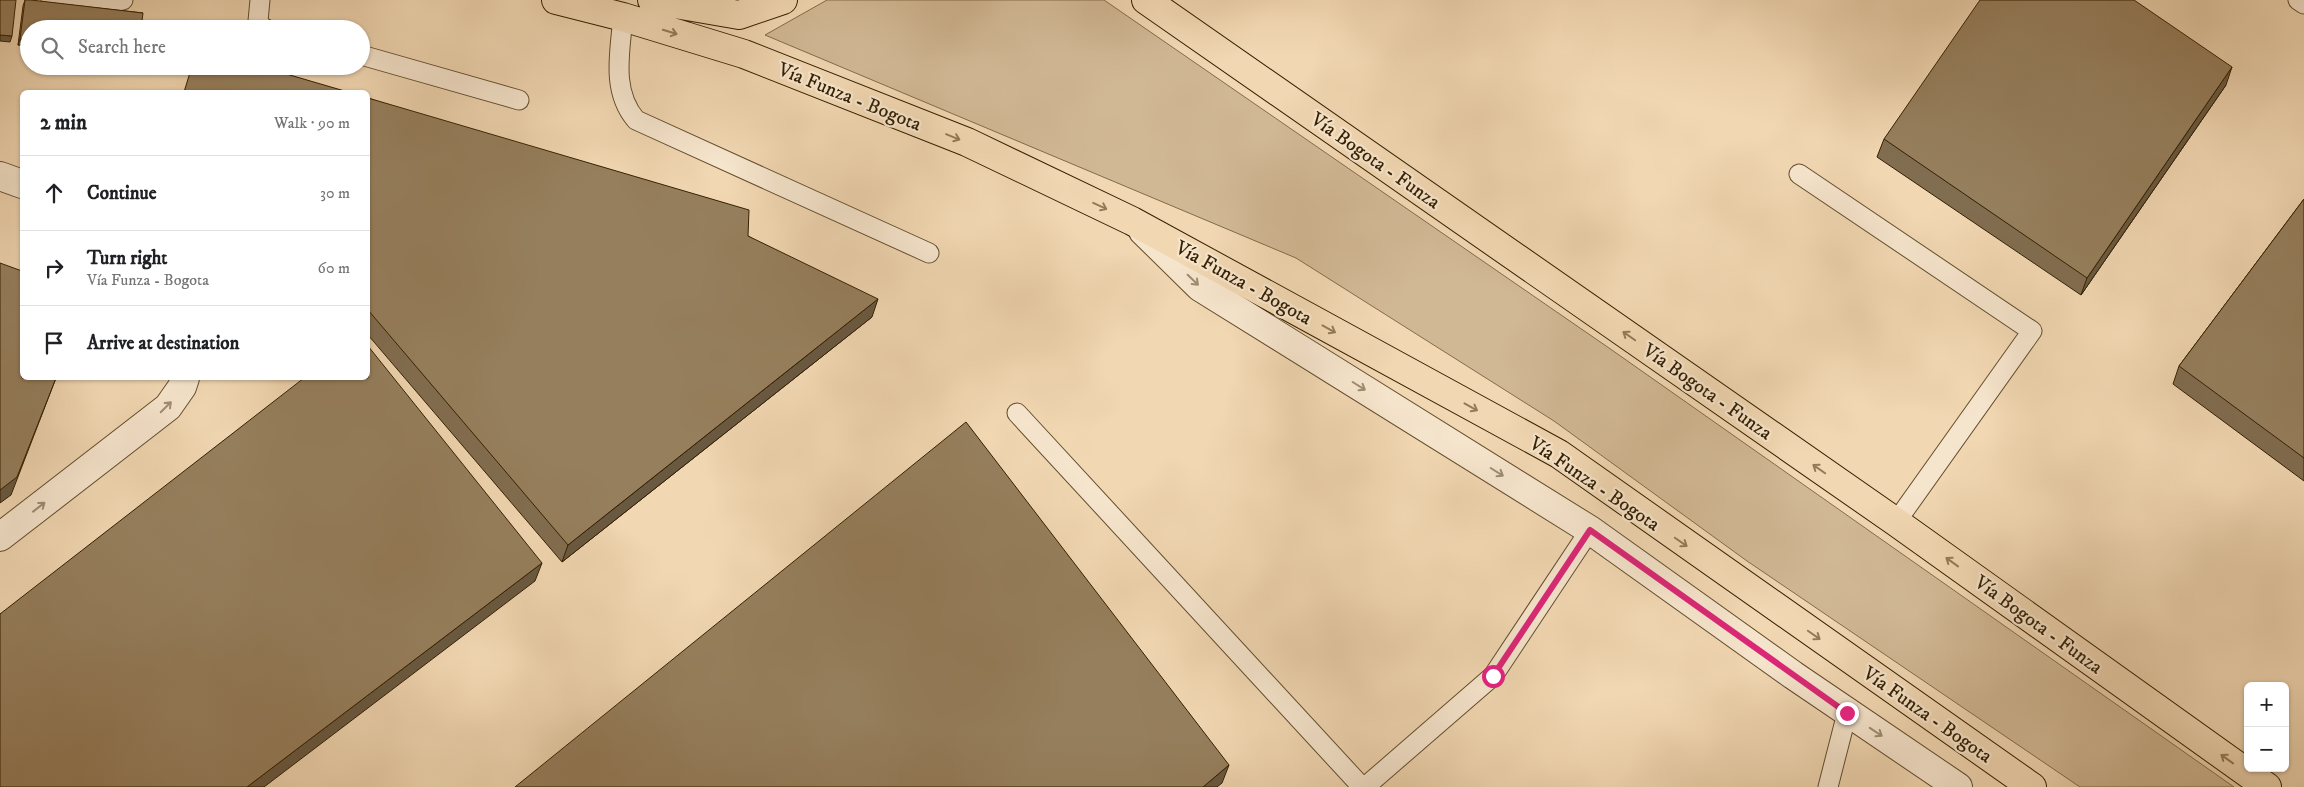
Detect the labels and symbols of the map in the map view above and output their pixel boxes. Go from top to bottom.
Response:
one-way arrow [662,27,678,37]
street label: Vía Funza - Bogota [773,57,925,138]
street label: Vía Bogota - Funza [1305,107,1445,215]
one-way arrow [945,133,960,142]
one-way arrow [1092,202,1107,211]
street label: Vía Funza - Bogota [1170,235,1316,331]
one-way arrow [1186,274,1199,286]
one-way arrow [1321,324,1335,334]
one-way arrow [1622,331,1636,341]
street label: Vía Bogota - Funza [1637,338,1777,446]
one-way arrow [1351,381,1365,391]
one-way arrow [160,401,172,413]
one-way arrow [1464,402,1478,412]
street label: Vía Funza - Bogota [1523,431,1665,538]
one-way arrow [1813,464,1827,474]
one-way arrow [1489,467,1503,477]
one-way arrow [32,502,46,512]
one-way arrow [1674,536,1687,547]
one-way arrow [1945,557,1959,567]
street label: Vía Bogota - Funza [1968,570,2108,680]
one-way arrow [1807,630,1821,640]
street label: Vía Funza - Bogota [1857,661,1997,769]
route start [1482,665,1505,688]
route end [1836,702,1859,725]
one-way arrow [1869,727,1883,737]
one-way arrow [2220,754,2234,764]

